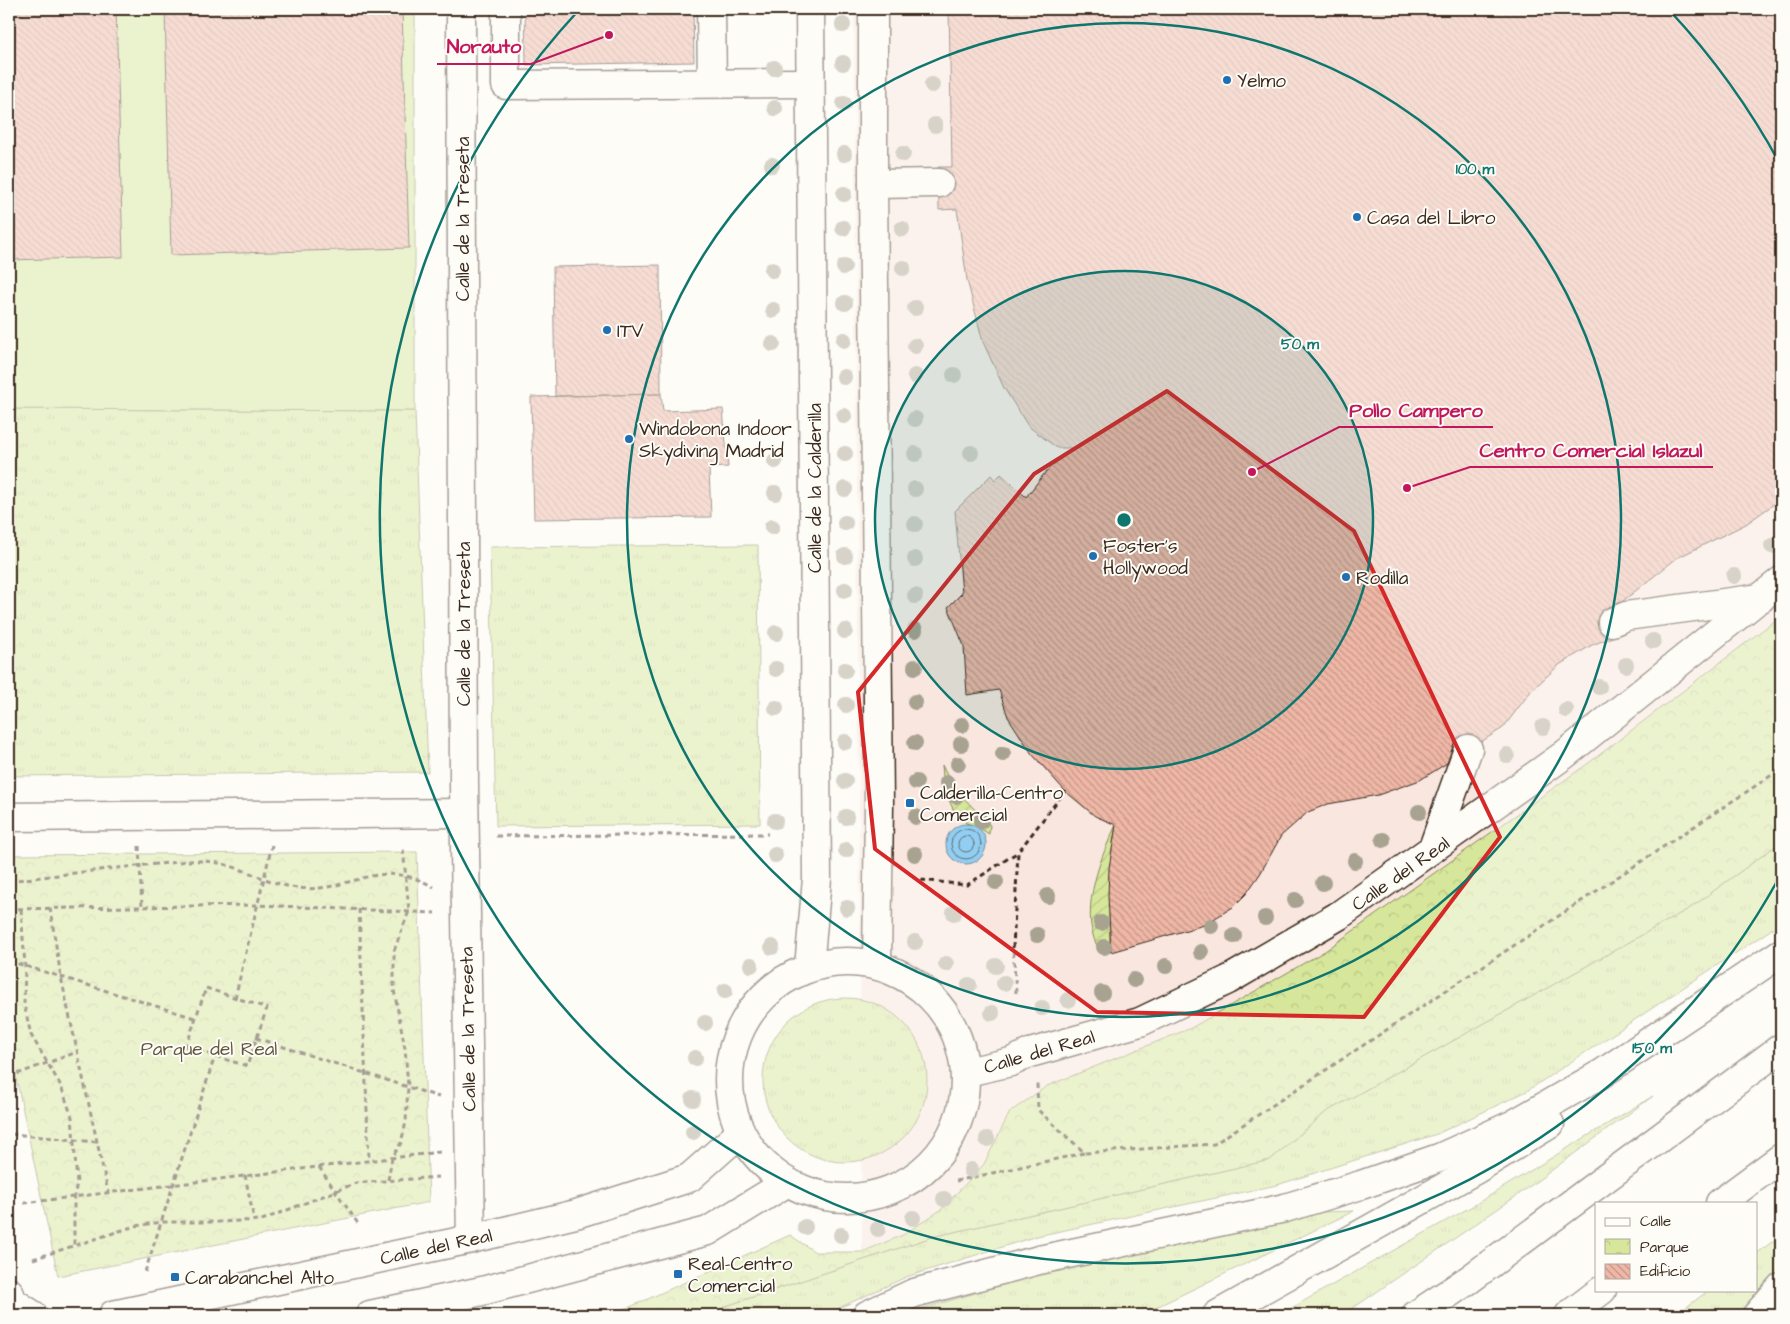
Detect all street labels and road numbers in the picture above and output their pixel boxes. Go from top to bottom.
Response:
street label: Calle de la Treseta [450,136,477,301]
street label: Calle de la Calderilla [802,403,829,573]
street label: Calle de la Treseta [451,541,478,706]
street label: Calle del Real [1346,830,1455,918]
street label: Calle de la Treseta [454,946,483,1112]
street label: Calle del Real [981,1024,1098,1081]
street label: Calle del Real [378,1222,495,1273]

